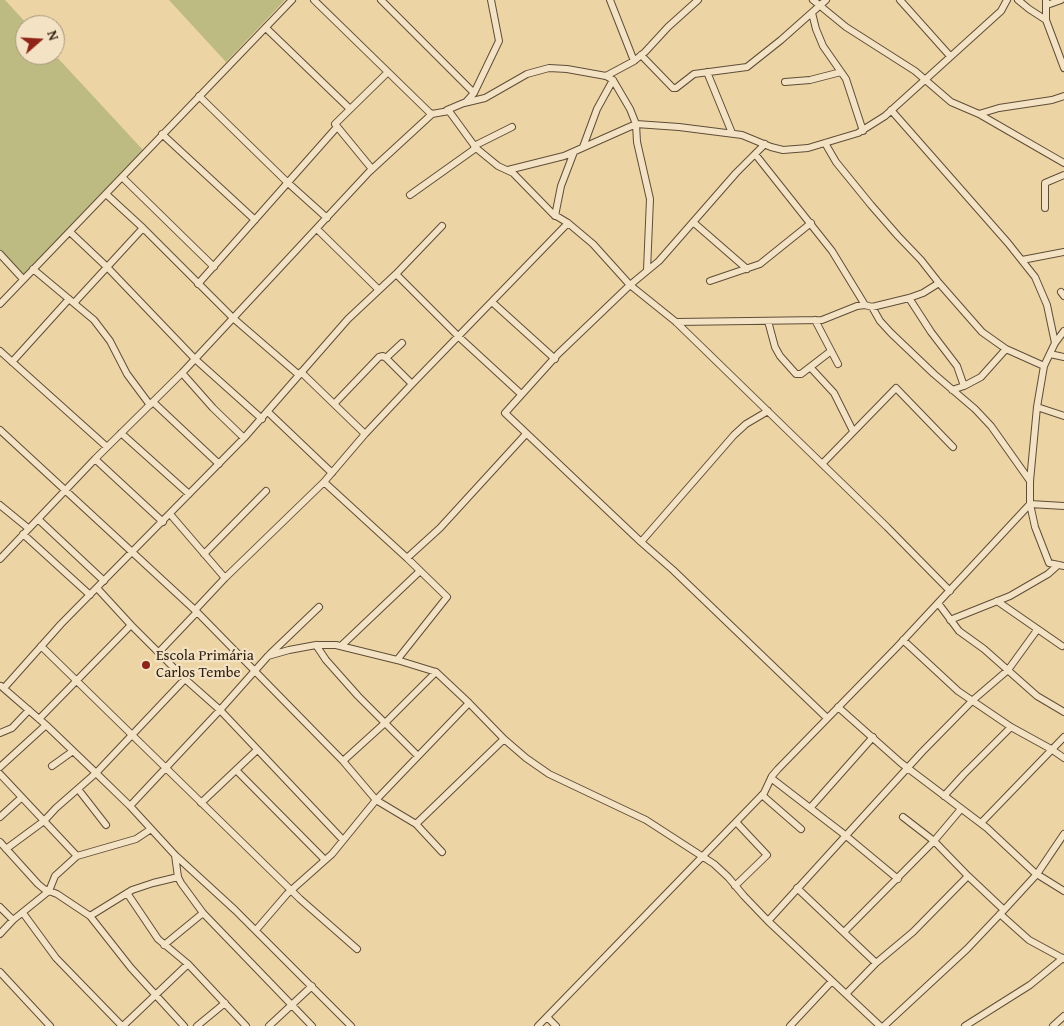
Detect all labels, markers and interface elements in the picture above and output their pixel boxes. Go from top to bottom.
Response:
north arrow [15,15,65,65]
text: N [42,28,64,43]
place label: Escola Primária Carlos Tembe [156,647,254,682]
marker: Escola Primária Carlos Tembe [140,659,152,671]

